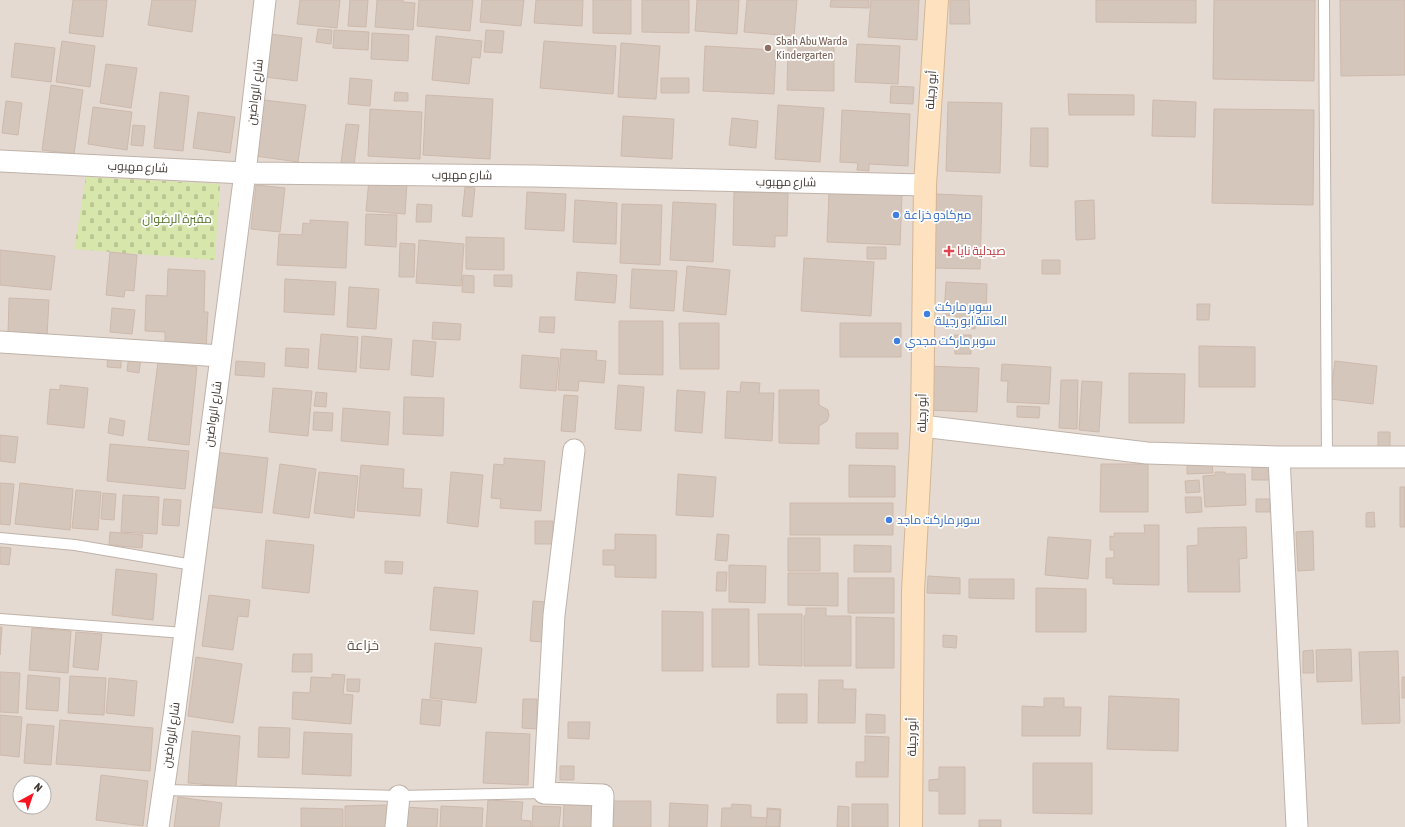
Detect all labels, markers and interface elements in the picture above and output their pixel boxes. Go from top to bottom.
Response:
place label: Sbah Abu Warda Kindergarten [776,34,848,62]
marker: Sbah Abu Warda Kindergarten [763,43,773,53]
street label: شارع الرواضين [244,58,267,126]
street label: أبو رجيلة [922,70,939,110]
street label: شارع مهبوب [107,158,169,177]
street label: شارع مهبوب [432,167,492,184]
street label: شارع مهبوب [756,174,816,191]
place label: ميركادو خزاعة [904,208,971,222]
marker: ميركادو خزاعة [891,210,901,220]
park label: مقبرة الرضوان [142,212,212,226]
place label: صيدلية نايا [957,244,1006,258]
marker: صيدلية نايا [944,246,954,256]
place label: سوبر ماركت العائلة ابو رجيلة [935,300,1007,328]
marker: سوبر ماركت العائلة ابو رجيلة [922,309,932,319]
place label: سوبر ماركت مجدي [905,334,996,351]
marker: سوبر ماركت مجدي [892,336,902,346]
street label: شارع الرواضين [201,380,226,448]
street label: أبو رجيلة [914,393,929,433]
place label: سوبر ماركت ماجد [897,513,980,527]
marker: سوبر ماركت ماجد [884,515,894,525]
district label: خزاعة [347,637,379,653]
street label: شارع الرواضين [159,701,184,769]
street label: أبو رجيلة [904,717,919,757]
north arrow [12,775,52,815]
text: N [32,781,45,794]

